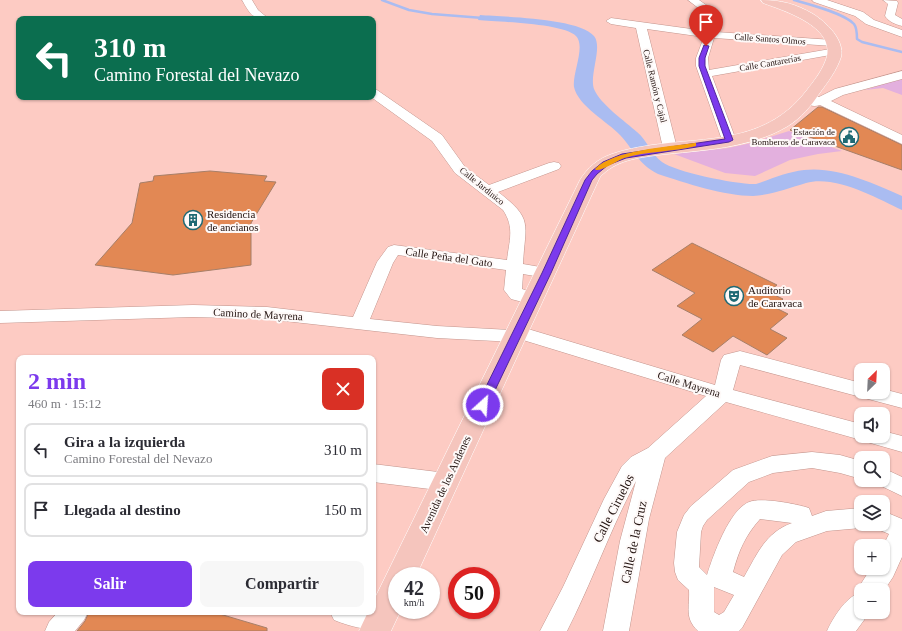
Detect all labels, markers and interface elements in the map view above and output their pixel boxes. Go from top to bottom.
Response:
pin [689,5,723,46]
icon: arrive [695,11,717,33]
icon: left [28,32,80,84]
text: 310 m [94,32,166,63]
street label: Calle Santos Olmos [734,32,807,47]
street label: Calle Ramón y Cajal [641,48,669,124]
street label: Calle Cantarerías [738,53,802,73]
text: Camino Forestal del Nevazo [94,65,299,85]
public building icon: Estación de Bomberos de Caravaca [838,126,860,148]
place label: Estación de Bomberos de Caravaca [752,127,835,147]
street label: Calle Jardinico [458,165,507,207]
place label: Residencia de ancianos [207,208,259,233]
building icon: Residencia de ancianos [182,209,204,231]
street label: Calle Peña del Gato [405,245,494,269]
place label: Auditorio de Caravaca [748,284,802,309]
theatre icon: Auditorio de Caravaca [723,285,745,307]
street label: Camino de Mayrena [213,306,303,322]
north arrow [854,363,890,399]
map controls [854,363,890,619]
text: 2 min [28,368,86,394]
button: close [322,368,364,410]
street label: Calle Mayrena [656,369,722,399]
position arrow [462,384,504,426]
text: 460 m · 15:12 [28,396,101,411]
button: sound [854,407,890,443]
text: Gira a la izquierda [64,434,185,450]
street label: Avenida de los Andenes [417,434,473,534]
icon: left [30,439,52,461]
text: 310 m [324,442,362,458]
text: Camino Forestal del Nevazo [64,451,212,466]
button: search [854,451,890,487]
street label: Calle Ciruelos [590,472,637,545]
button: layers [854,495,890,531]
icon: arrive [30,499,52,521]
street label: Calle de la Cruz [617,499,650,585]
text: Llegada al destino [64,502,181,518]
text: 150 m [324,502,362,518]
button: + [854,539,890,575]
button: Salir [28,561,192,607]
button: Compartir [200,561,364,607]
speed limit sign: 50 [448,567,500,619]
text: 42 [404,577,424,599]
button: − [854,583,890,619]
text: km/h [404,597,424,608]

